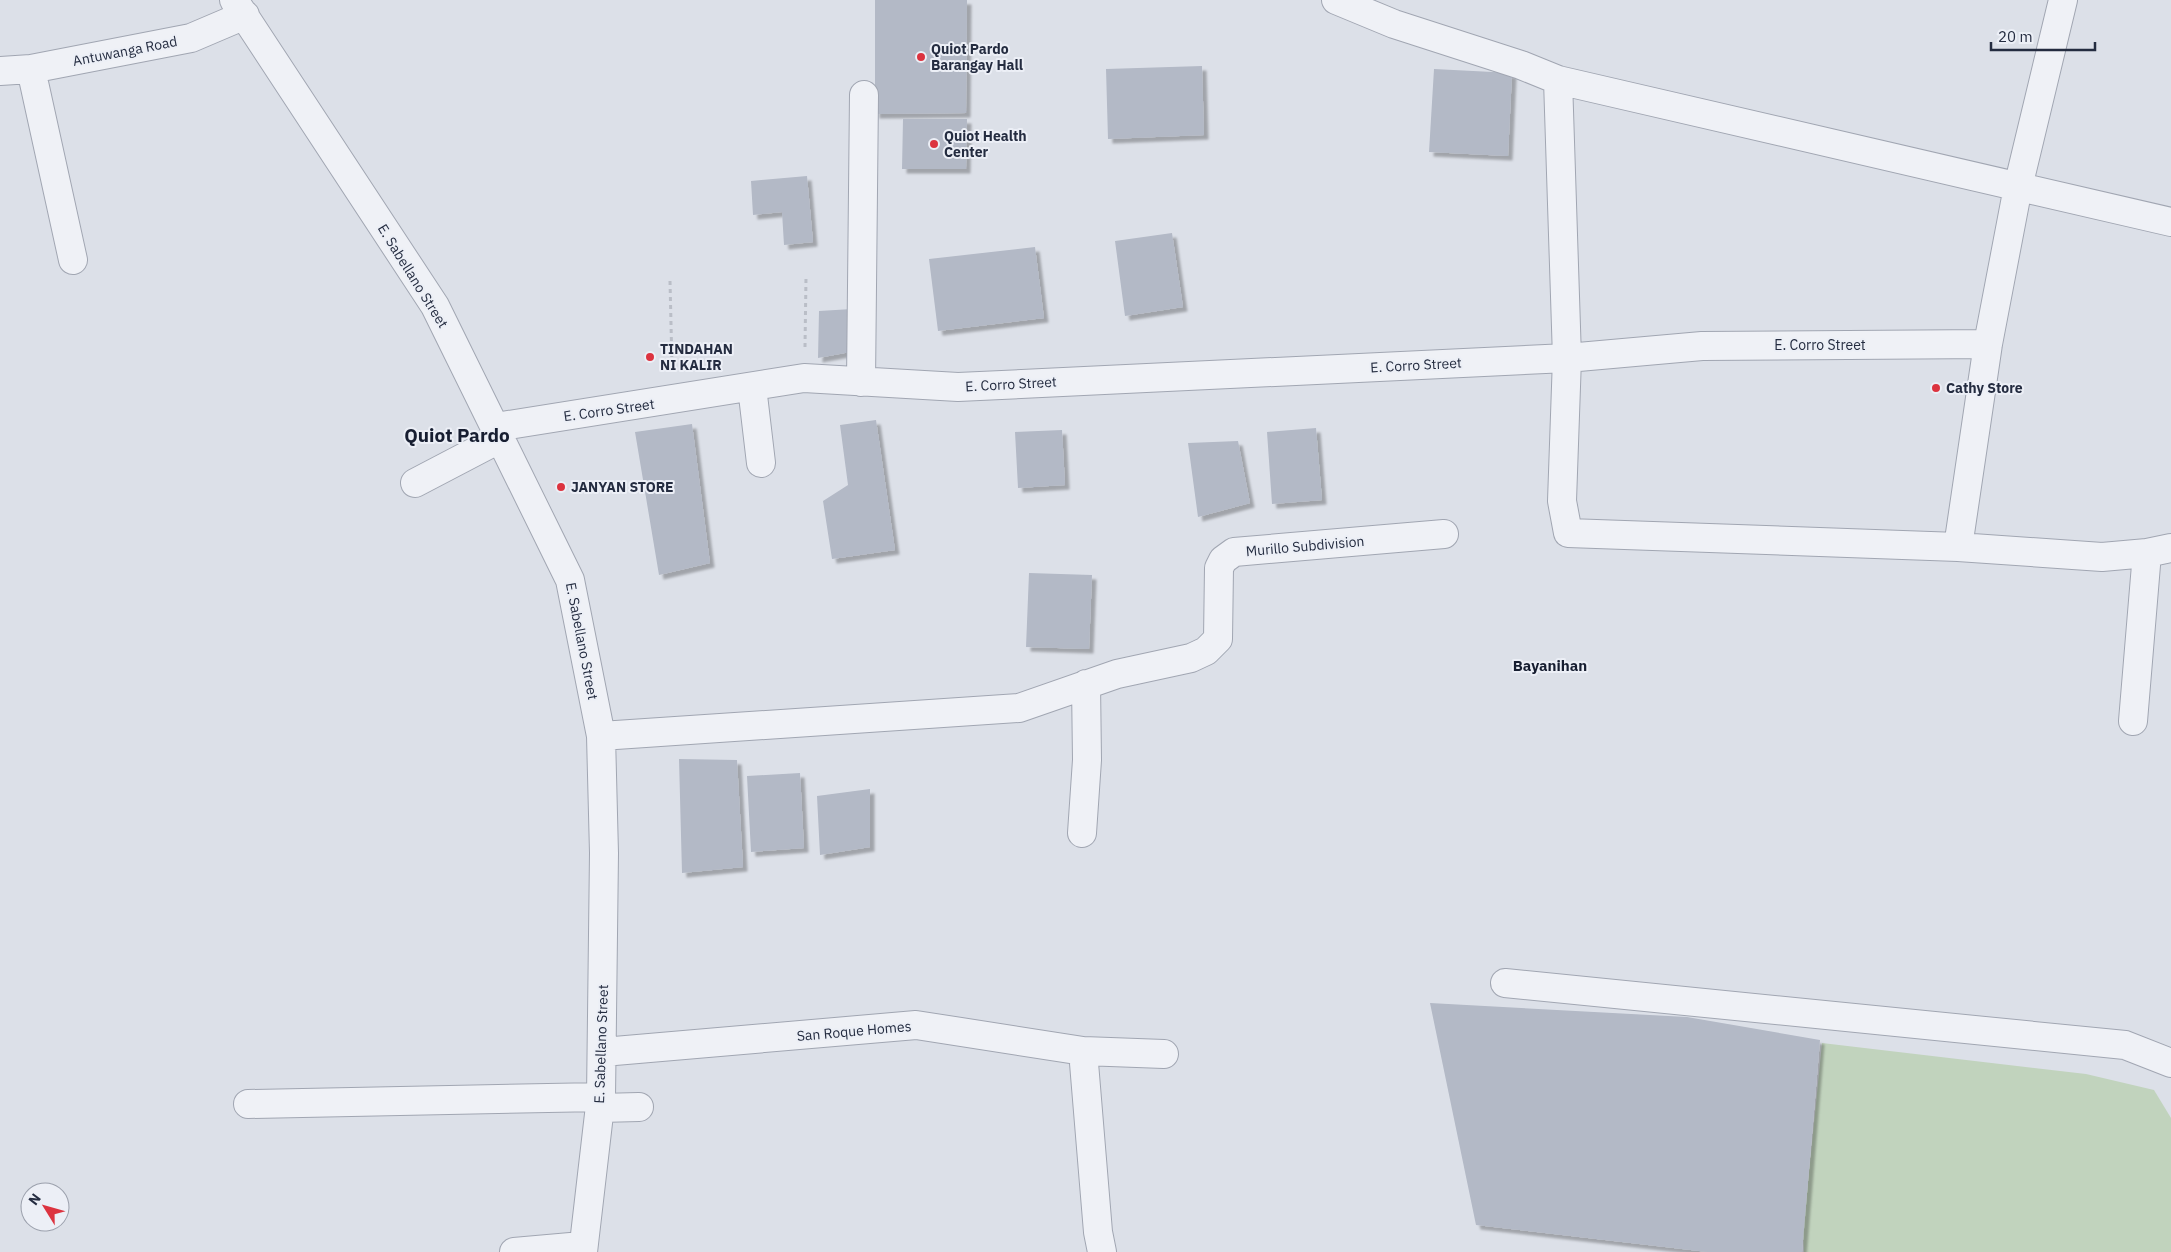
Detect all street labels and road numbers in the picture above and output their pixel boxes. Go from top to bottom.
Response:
street label: Antuwanga Road [71,32,179,70]
street label: E. Sabellano Street [374,221,452,331]
street label: E. Corro Street [1774,336,1866,354]
street label: E. Corro Street [1370,354,1462,376]
street label: E. Corro Street [965,373,1057,395]
street label: E. Corro Street [562,395,656,425]
street label: Murillo Subdivision [1245,532,1365,560]
street label: E. Sabellano Street [562,581,602,701]
street label: E. Sabellano Street [590,984,612,1104]
street label: San Roque Homes [796,1017,912,1045]

